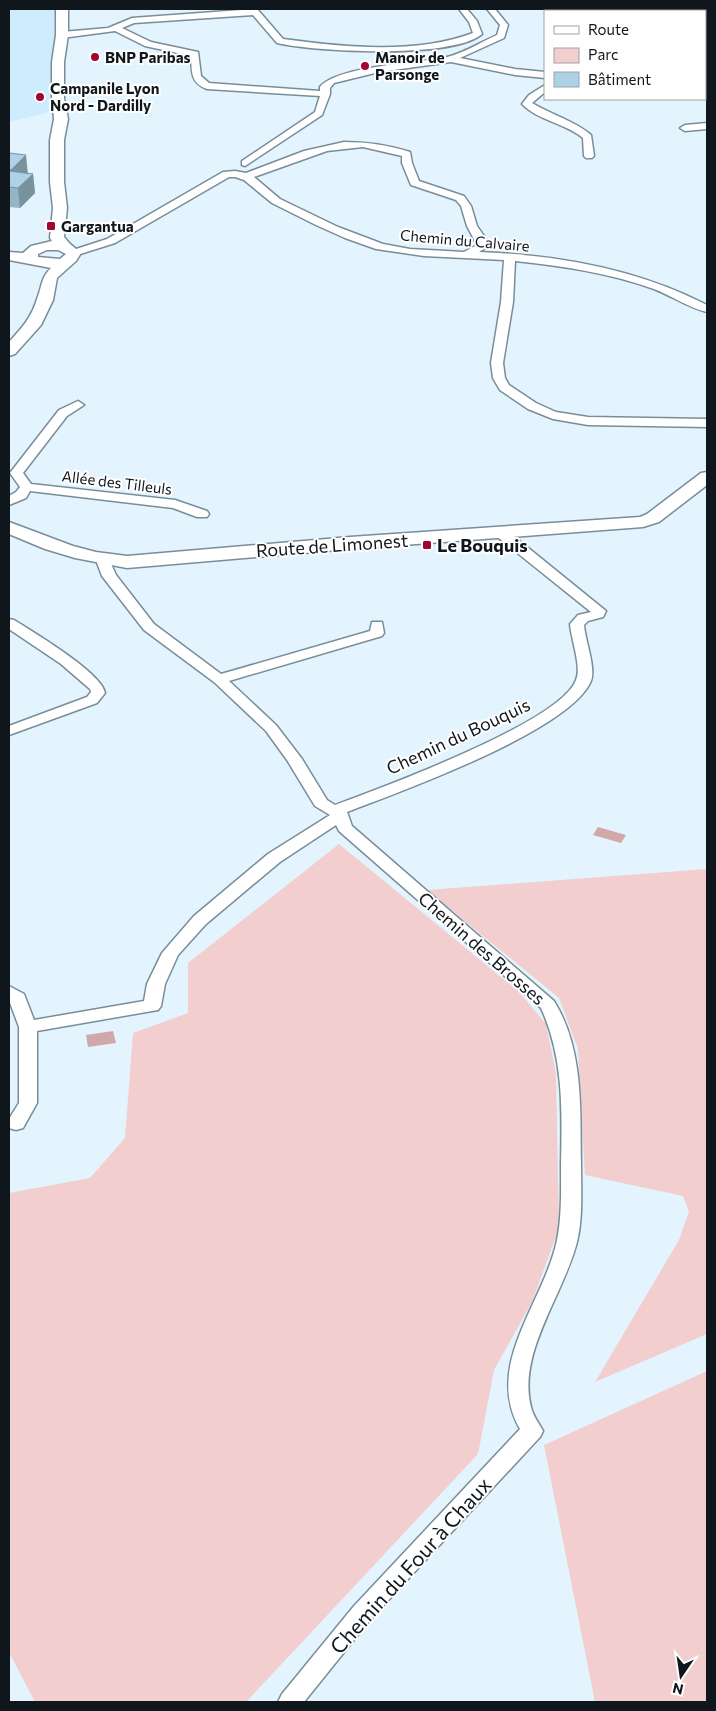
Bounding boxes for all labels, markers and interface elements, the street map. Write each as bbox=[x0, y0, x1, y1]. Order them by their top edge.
legend bbox=[544, 10, 706, 100]
text: Route bbox=[588, 20, 629, 38]
text: Parc bbox=[588, 45, 618, 63]
place label: BNP Paribas bbox=[105, 48, 191, 66]
place label: Manoir de Parsonge bbox=[375, 48, 445, 83]
marker: BNP Paribas bbox=[89, 51, 101, 63]
marker: Manoir de Parsonge bbox=[359, 60, 371, 72]
text: Bâtiment bbox=[588, 70, 651, 88]
place label: Campanile Lyon Nord - Dardilly bbox=[50, 79, 159, 114]
marker: Campanile Lyon Nord - Dardilly bbox=[34, 91, 46, 103]
place label: Gargantua bbox=[61, 217, 134, 235]
marker: Gargantua bbox=[45, 220, 57, 232]
street label: Chemin du Calvaire bbox=[399, 225, 531, 255]
street label: Allée des Tilleuls bbox=[61, 466, 173, 498]
street label: Route de Limonest bbox=[255, 529, 409, 561]
place label: Le Bouquis bbox=[437, 534, 528, 556]
marker: Le Bouquis bbox=[421, 539, 433, 551]
street label: Chemin du Bouquis bbox=[383, 693, 533, 779]
street label: Chemin des Brosses bbox=[414, 887, 550, 1009]
street label: Chemin du Four à Chaux bbox=[324, 1472, 496, 1658]
north arrow bbox=[656, 1651, 706, 1701]
text: N bbox=[671, 1680, 685, 1699]

